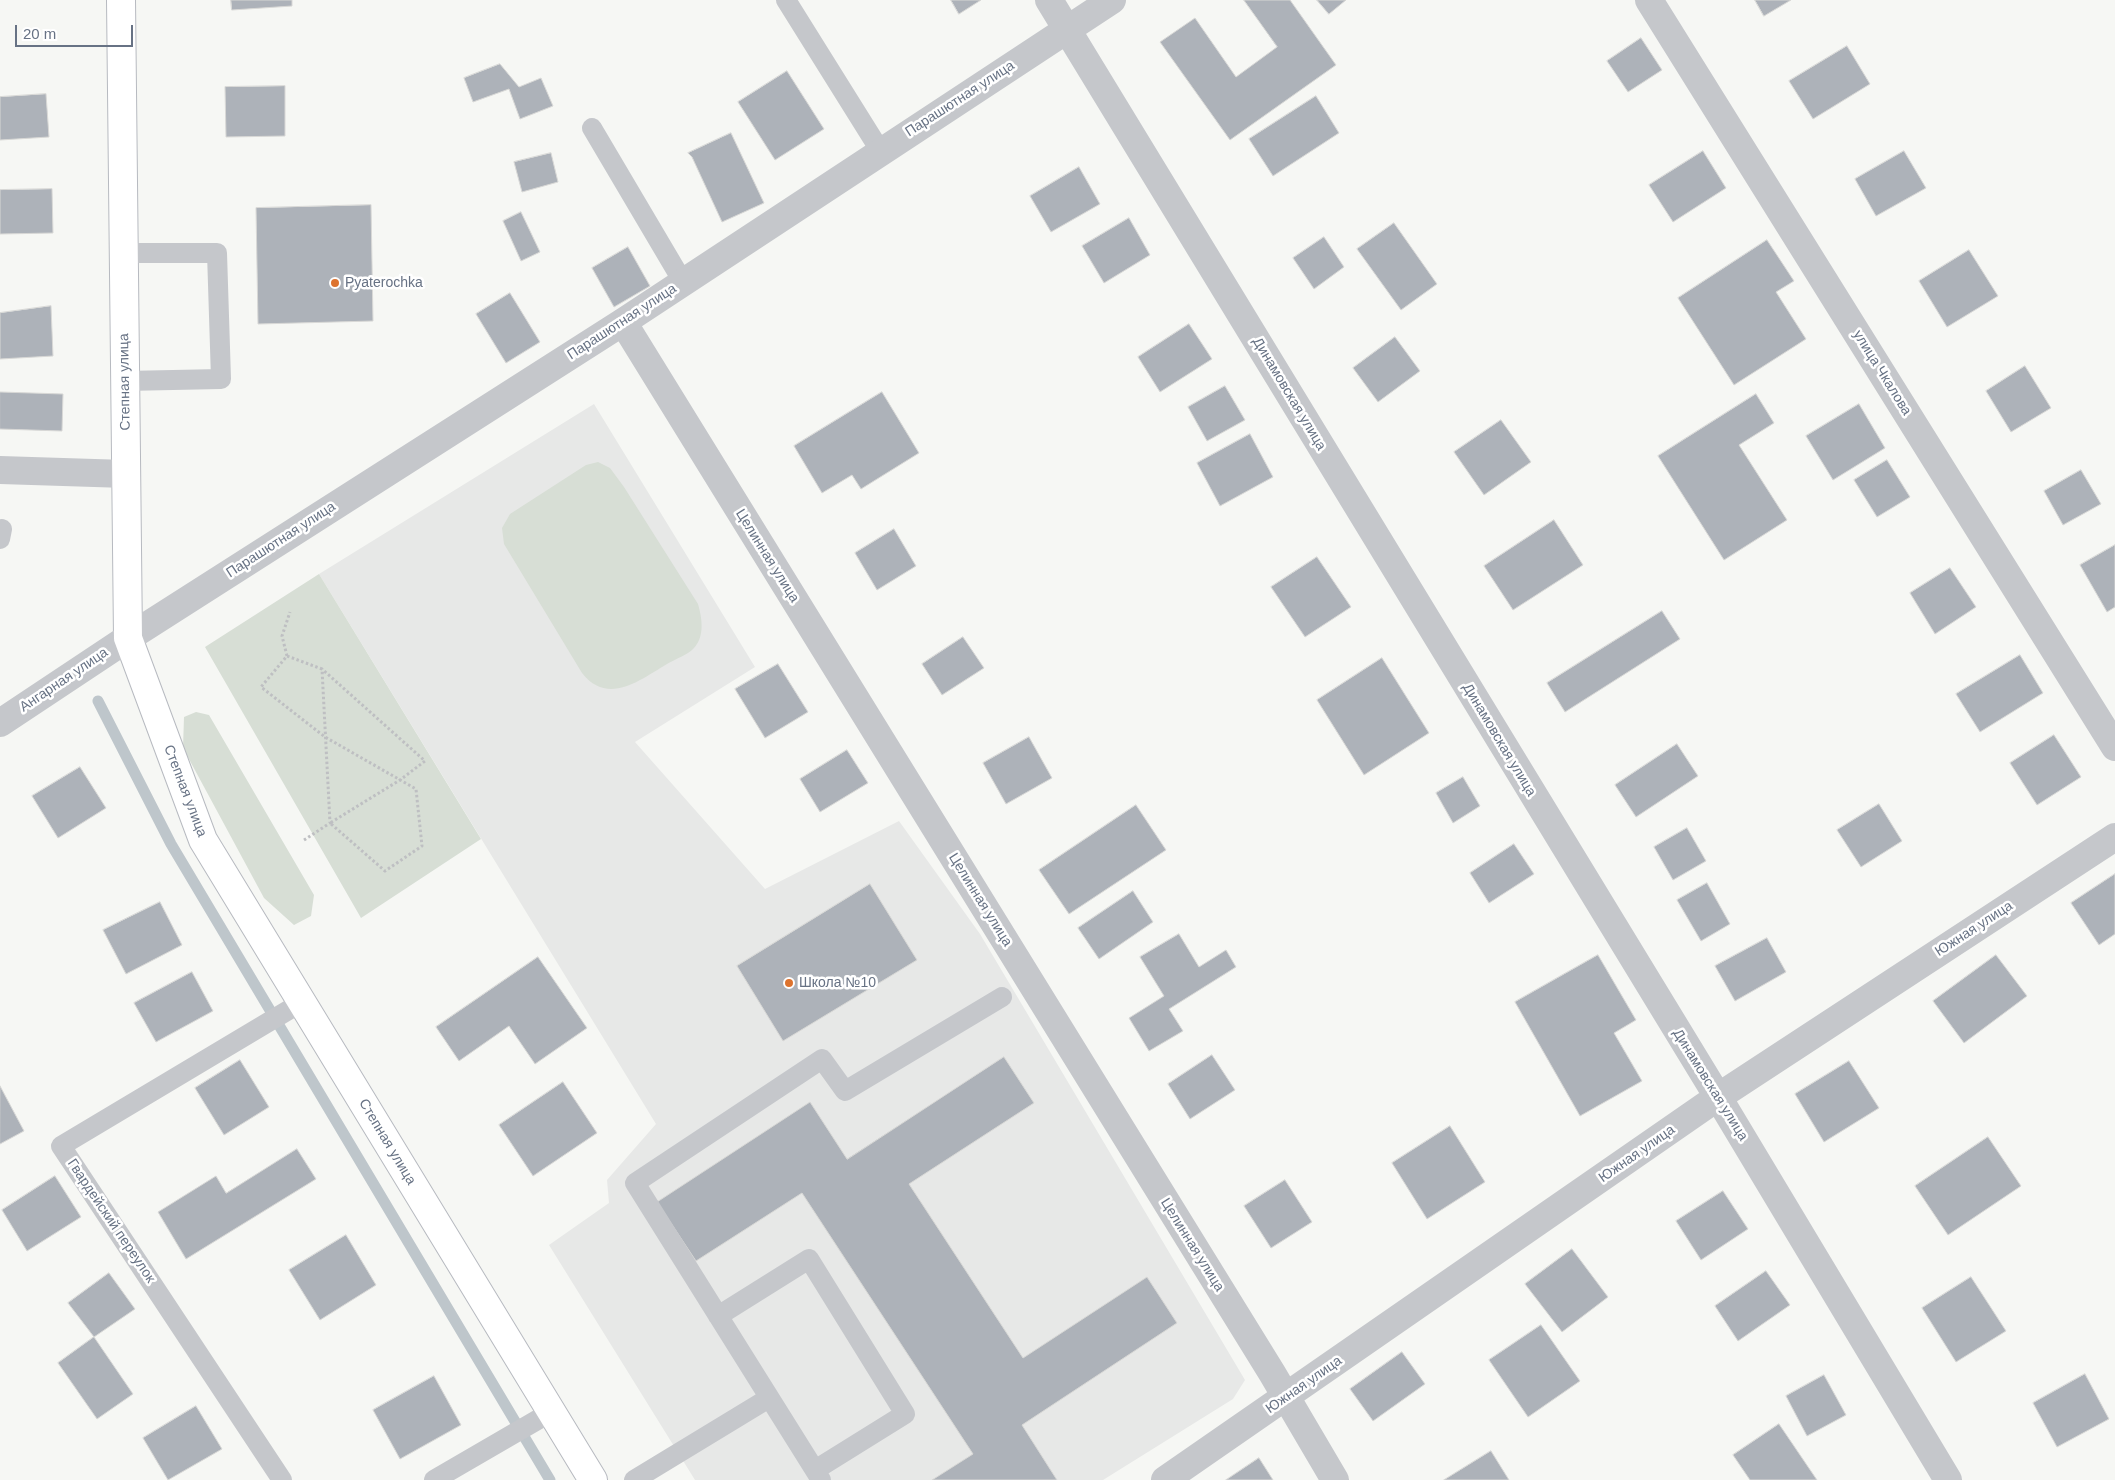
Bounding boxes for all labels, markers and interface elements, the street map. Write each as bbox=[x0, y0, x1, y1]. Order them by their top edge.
scale bar bbox=[18, 15, 135, 47]
text: 20 m bbox=[23, 25, 56, 42]
street label: Парашютная улица bbox=[902, 57, 1018, 141]
place label: Pyaterochka bbox=[345, 275, 423, 291]
marker: Pyaterochka bbox=[329, 277, 341, 289]
street label: Парашютная улица bbox=[564, 280, 680, 364]
street label: улица Чкалова bbox=[1849, 327, 1915, 419]
street label: Степная улица bbox=[116, 333, 134, 431]
street label: Динамовская улица bbox=[1249, 335, 1329, 453]
street label: Парашютная улица bbox=[223, 498, 339, 582]
street label: Целинная улица bbox=[732, 506, 802, 606]
street label: Ангарная улица bbox=[17, 644, 111, 716]
street label: Динамовская улица bbox=[1459, 681, 1539, 799]
street label: Степная улица bbox=[160, 743, 210, 839]
street label: Целинная улица bbox=[945, 850, 1015, 950]
street label: Южная улица bbox=[1932, 898, 2016, 960]
place label: Школа №10 bbox=[799, 975, 876, 991]
marker: Школа №10 bbox=[783, 977, 795, 989]
street label: Динамовская улица bbox=[1669, 1026, 1751, 1144]
street label: Степная улица bbox=[355, 1096, 419, 1188]
street label: Южная улица bbox=[1596, 1122, 1678, 1186]
street label: Гвардейский переулок bbox=[63, 1156, 159, 1286]
street label: Целинная улица bbox=[1157, 1195, 1227, 1295]
street label: Южная улица bbox=[1263, 1353, 1345, 1417]

